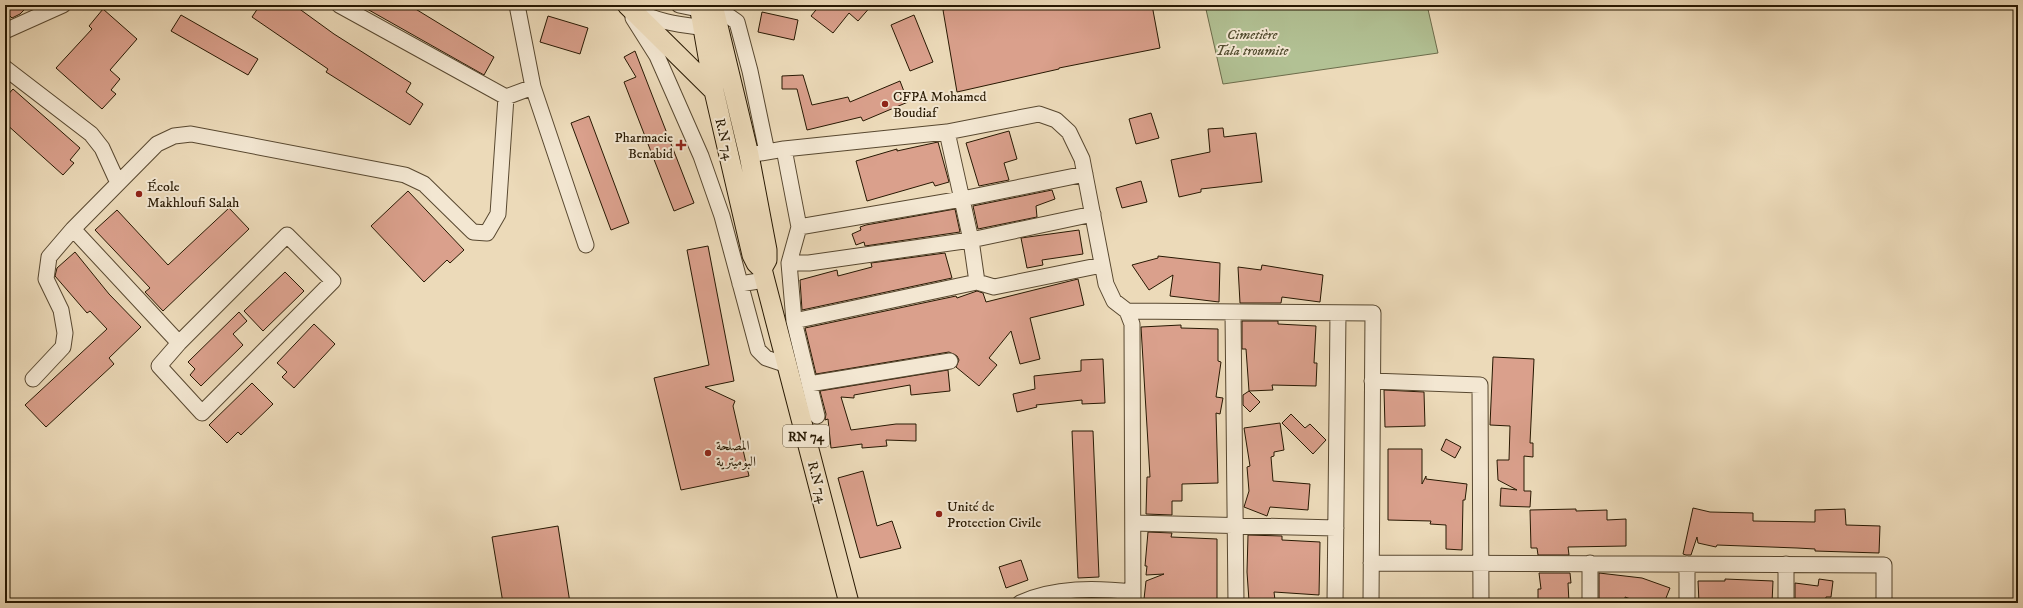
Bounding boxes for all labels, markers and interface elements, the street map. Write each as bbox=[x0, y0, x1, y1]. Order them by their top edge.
park label: Cimetière Tala troumite bbox=[1216, 26, 1289, 60]
place label: CFPA Mohamed Boudiaf bbox=[893, 88, 986, 122]
marker: CFPA Mohamed Boudiaf bbox=[880, 99, 890, 109]
street label: R.N 74 bbox=[710, 117, 738, 163]
place label: Pharmacie Benabid bbox=[614, 129, 673, 163]
marker: Pharmacie Benabid bbox=[676, 140, 686, 150]
place label: École Makhloufi Salah bbox=[147, 178, 240, 212]
marker: École Makhloufi Salah bbox=[134, 189, 144, 199]
road number: RN 74 bbox=[783, 425, 829, 447]
place label: المصلحة البوميترية bbox=[716, 437, 756, 471]
marker: المصلحة البوميترية bbox=[703, 448, 713, 458]
street label: R.N 74 bbox=[803, 459, 831, 506]
place label: Unité de Protection Civile bbox=[947, 498, 1041, 532]
marker: Unité de Protection Civile bbox=[934, 509, 944, 519]

